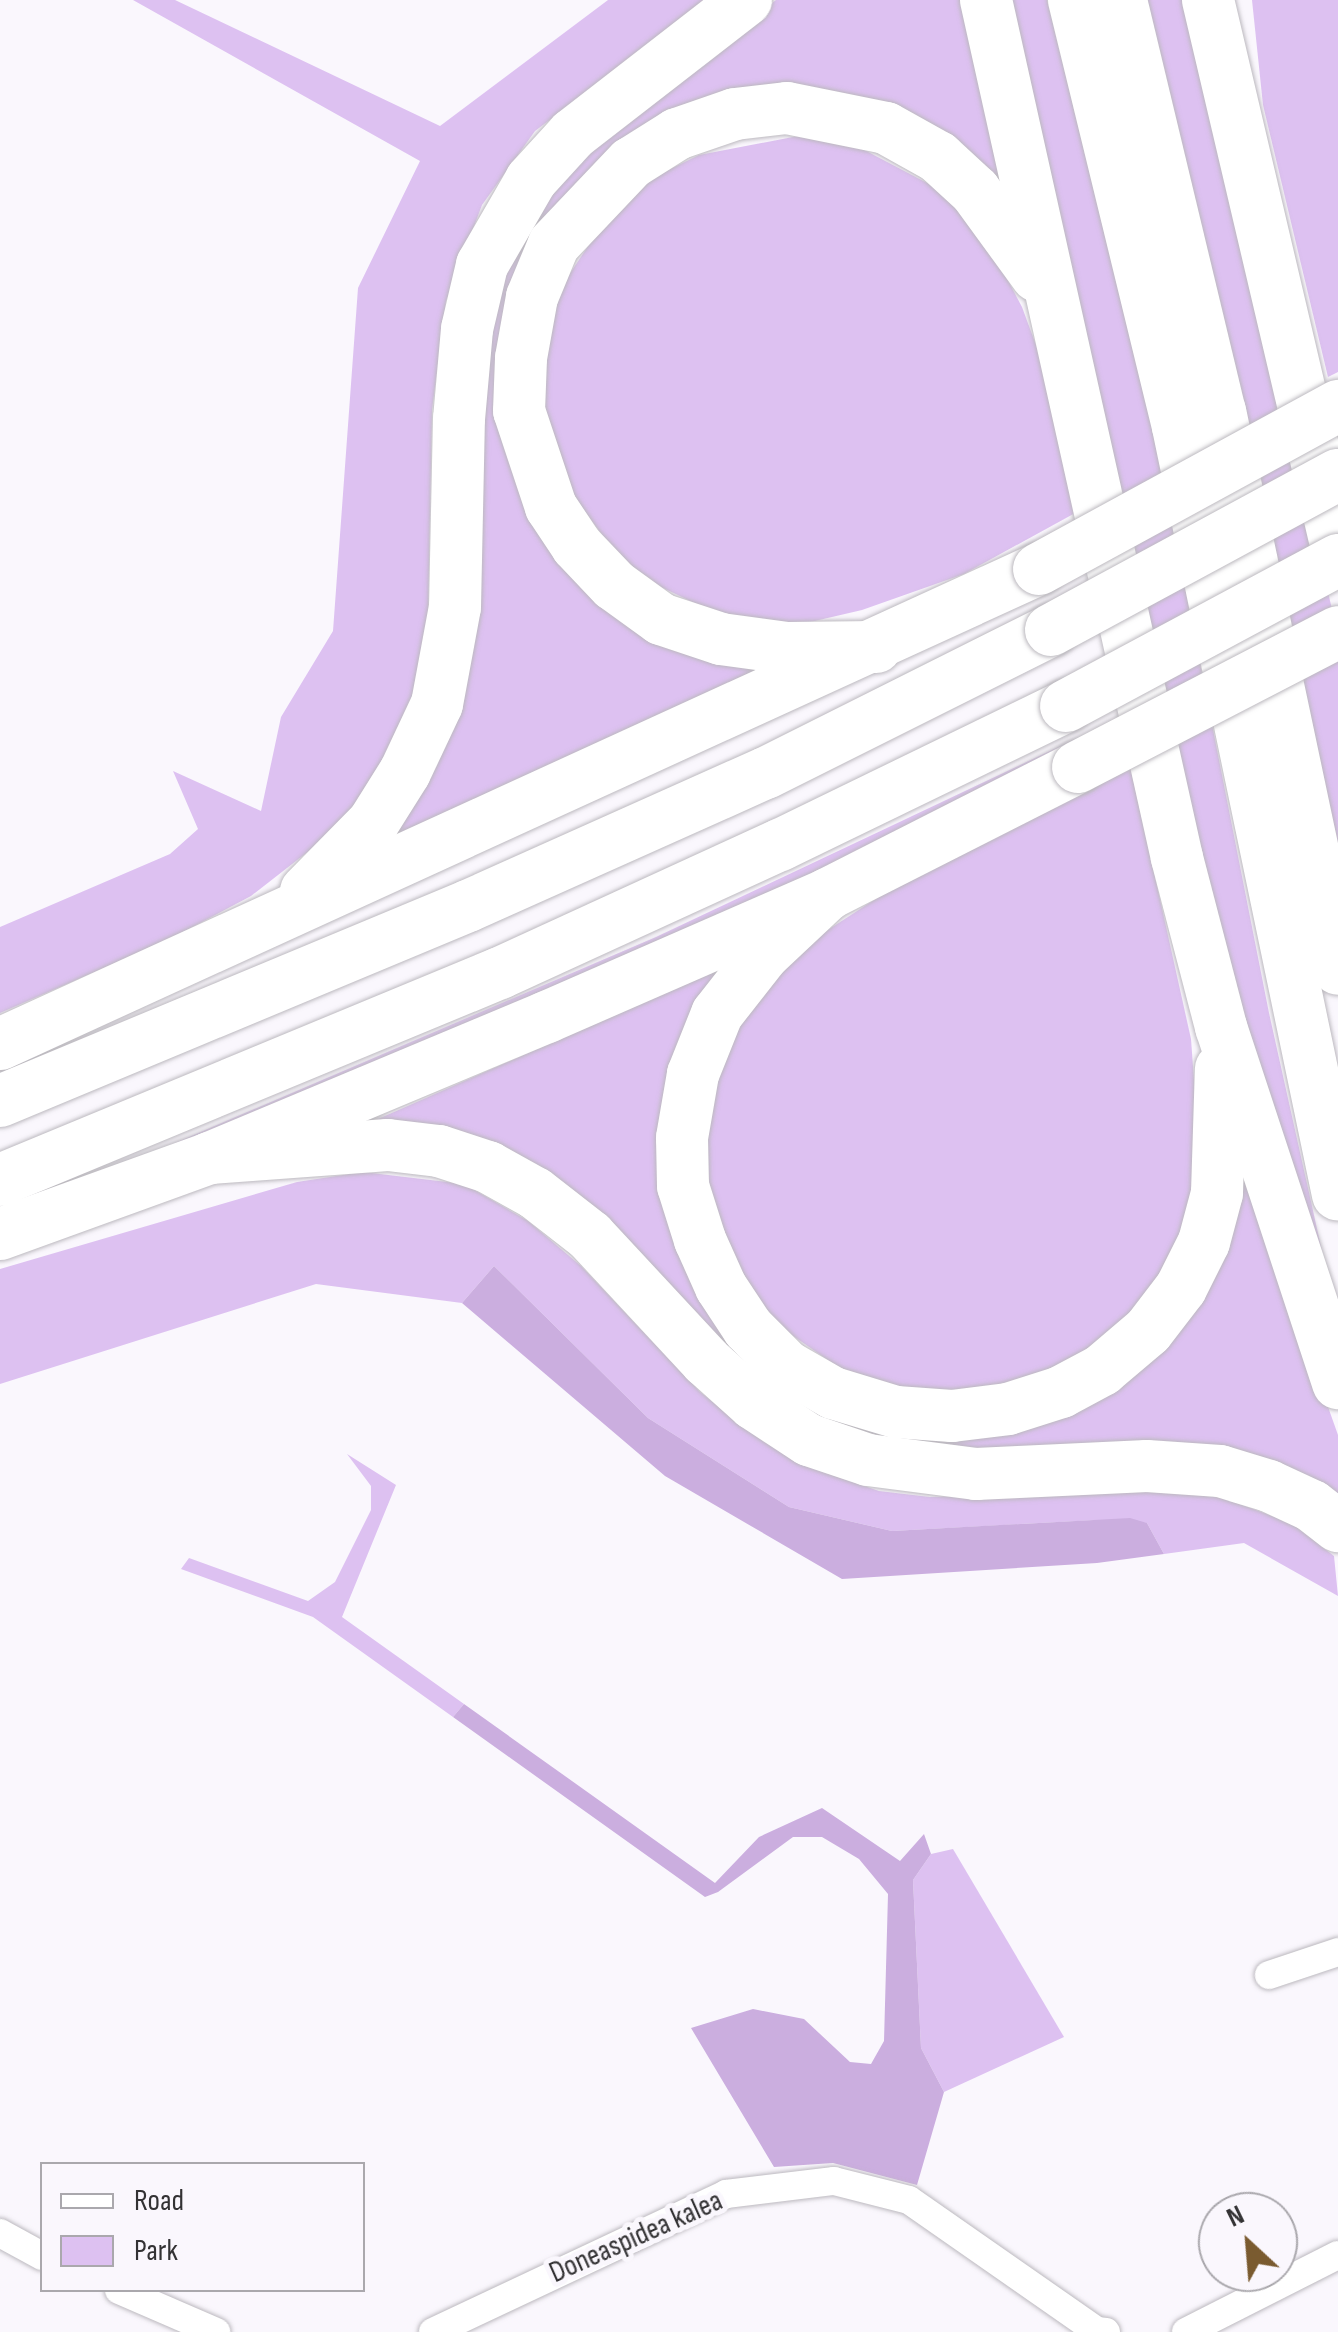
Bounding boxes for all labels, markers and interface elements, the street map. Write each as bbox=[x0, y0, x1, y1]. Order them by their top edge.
legend bbox=[40, 2162, 365, 2292]
text: Road bbox=[134, 2183, 184, 2219]
street label: Doneaspidea kalea bbox=[544, 2183, 728, 2291]
north arrow bbox=[1198, 2192, 1298, 2292]
text: N bbox=[1222, 2198, 1249, 2234]
text: Park bbox=[134, 2233, 178, 2269]

